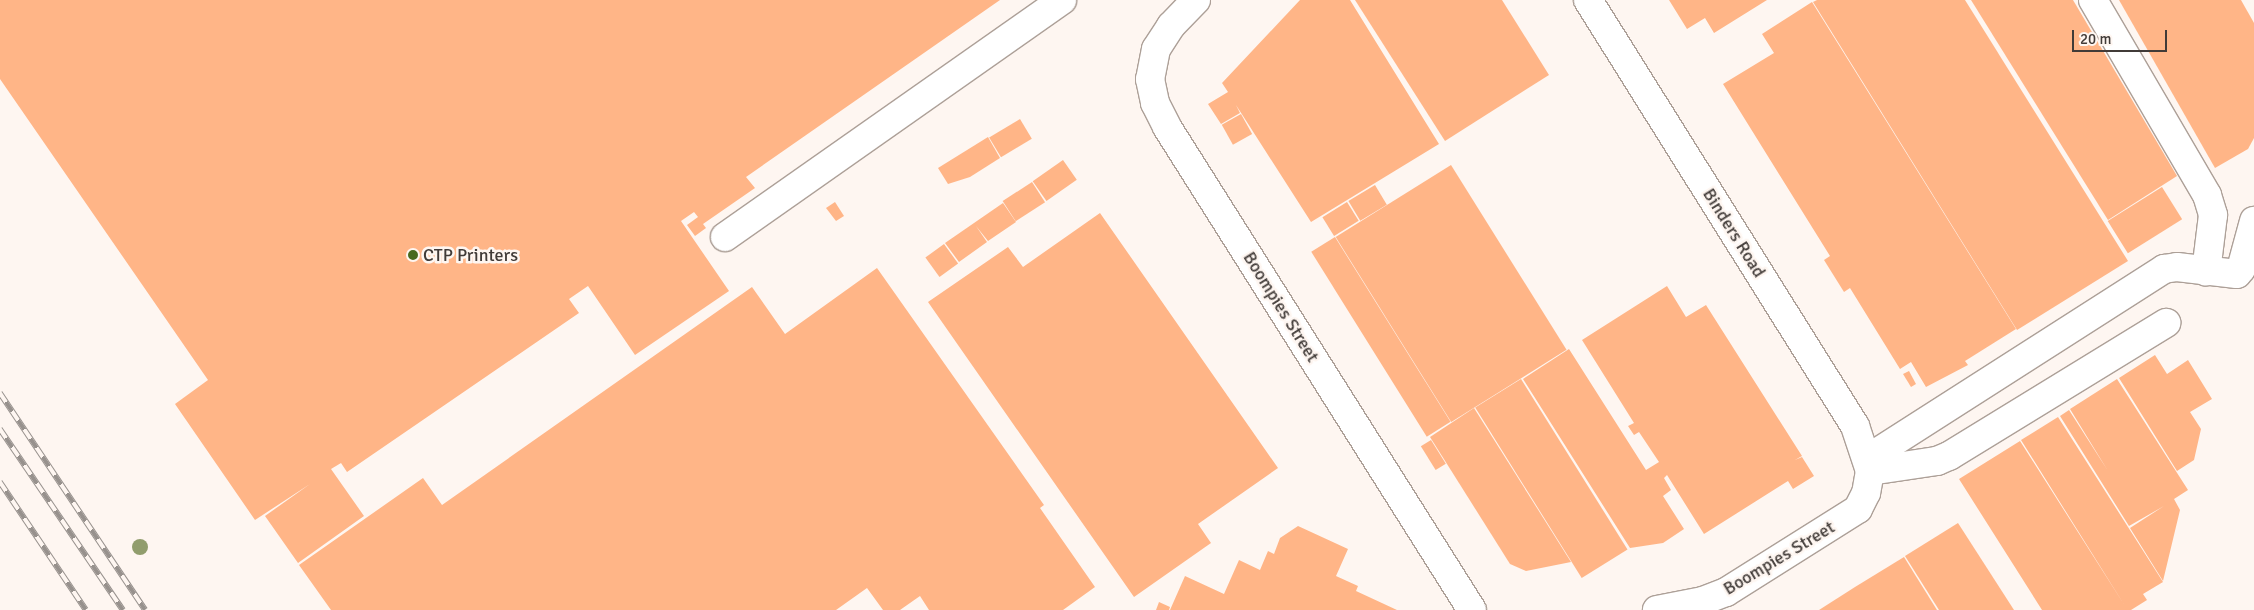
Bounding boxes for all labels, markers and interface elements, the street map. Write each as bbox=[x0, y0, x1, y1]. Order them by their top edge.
scale bar bbox=[2074, 20, 2169, 52]
text: 20 m bbox=[2080, 30, 2111, 48]
street label: Binders Road bbox=[1698, 184, 1770, 282]
place label: CTP Printers bbox=[423, 244, 518, 266]
street label: Boompies Street bbox=[1238, 248, 1324, 366]
marker: CTP Printers bbox=[407, 249, 419, 261]
street label: Boompies Street bbox=[1719, 516, 1839, 600]

